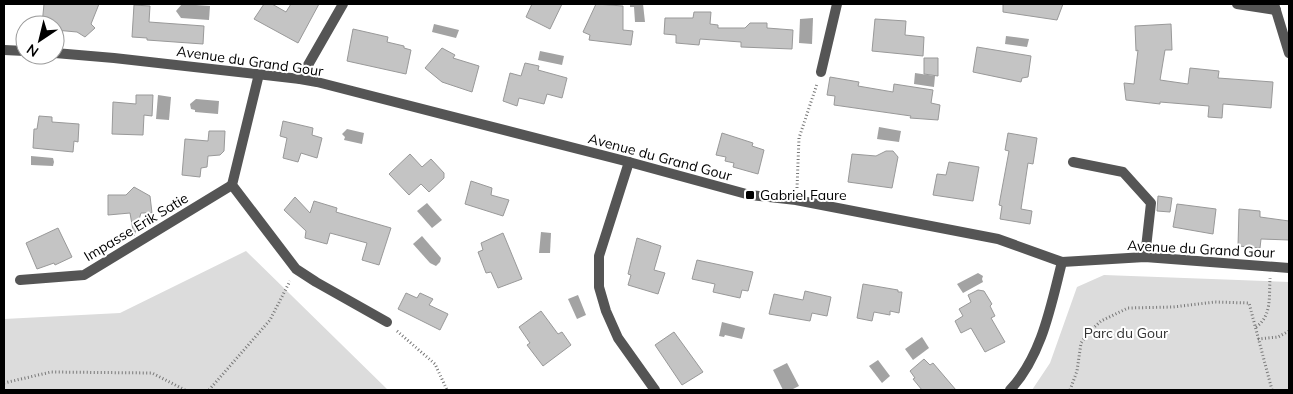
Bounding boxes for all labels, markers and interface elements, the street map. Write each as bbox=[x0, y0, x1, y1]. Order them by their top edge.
north arrow bbox=[15, 15, 65, 65]
text: N bbox=[23, 40, 42, 61]
street label: Avenue du Grand Gour bbox=[176, 42, 325, 80]
street label: Avenue du Grand Gour bbox=[586, 129, 735, 185]
place label: Gabriel Faure bbox=[760, 186, 847, 204]
street label: Impasse Erik Satie bbox=[81, 189, 191, 265]
marker: Gabriel Faure bbox=[744, 189, 756, 201]
street label: Avenue du Grand Gour bbox=[1127, 236, 1276, 262]
park label: Parc du Gour bbox=[1084, 324, 1169, 342]

